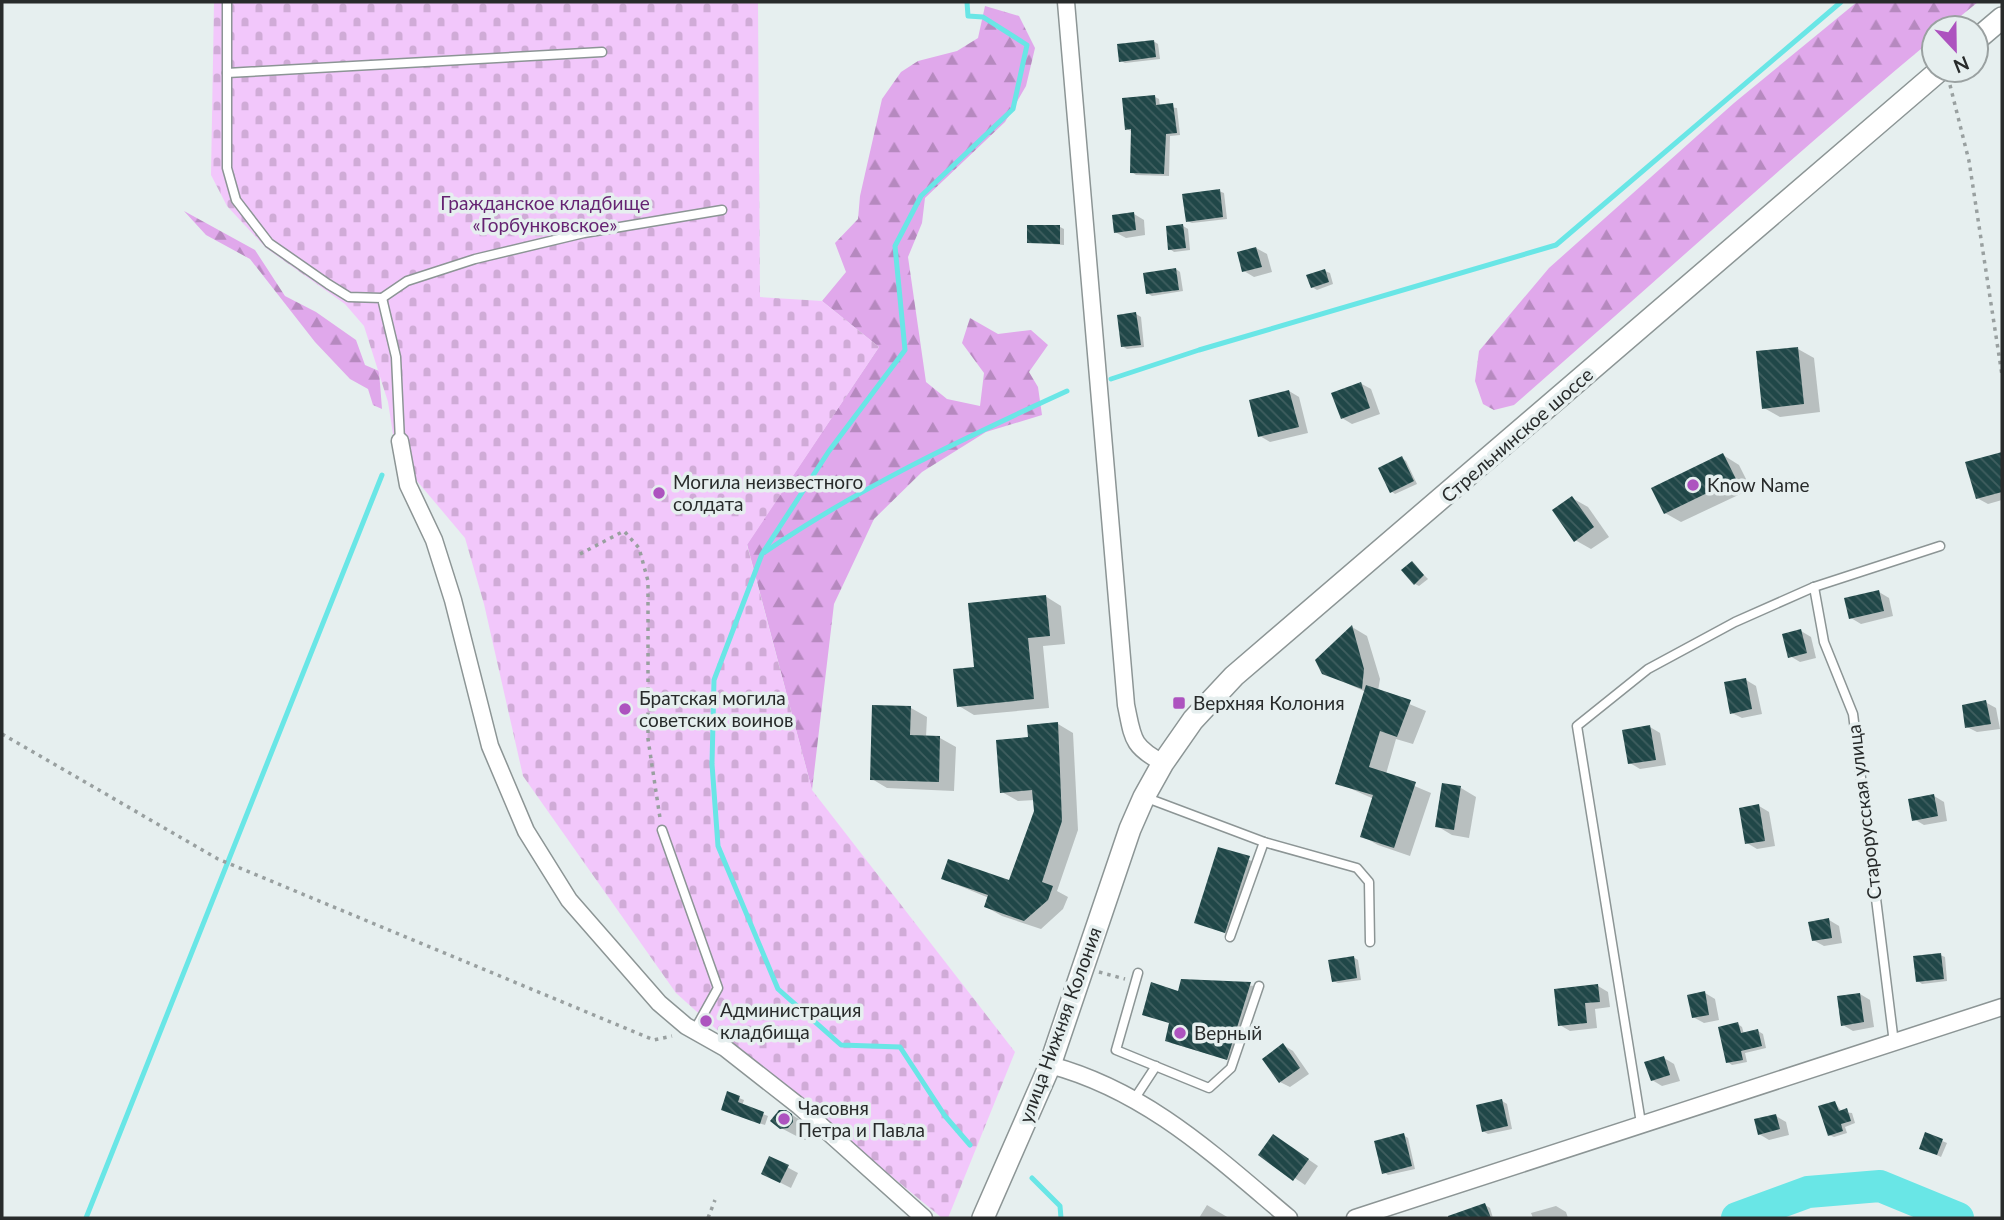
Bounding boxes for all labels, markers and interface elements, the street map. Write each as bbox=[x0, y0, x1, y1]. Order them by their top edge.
north arrow bbox=[1920, 14, 1990, 84]
text: N bbox=[1950, 52, 1973, 79]
park label: Гражданское кладбище «Горбунковское» bbox=[440, 191, 650, 236]
street label: Стрельнинское шоссе bbox=[1436, 362, 1597, 507]
place label: Могила неизвестного солдата bbox=[673, 470, 863, 515]
place label: Know Name bbox=[1707, 473, 1810, 496]
marker: Know Name bbox=[1685, 477, 1701, 493]
marker: Могила неизвестного солдата bbox=[651, 485, 667, 501]
place label: Братская могила советских воинов bbox=[639, 686, 793, 731]
place label: Верхняя Колония bbox=[1193, 691, 1345, 714]
marker: Верхняя Колония bbox=[1171, 695, 1187, 711]
marker: Братская могила советских воинов bbox=[617, 701, 633, 717]
street label: Старорусская улица bbox=[1841, 723, 1886, 901]
street label: улица Нижняя Колония bbox=[1013, 924, 1106, 1126]
place label: Администрация кладбища bbox=[720, 998, 861, 1043]
marker: Администрация кладбища bbox=[698, 1013, 714, 1029]
place label: Верный bbox=[1194, 1021, 1262, 1044]
marker: Верный bbox=[1172, 1025, 1188, 1041]
place label: Часовня Петра и Павла bbox=[798, 1096, 925, 1141]
marker: Часовня Петра и Павла bbox=[776, 1111, 792, 1127]

